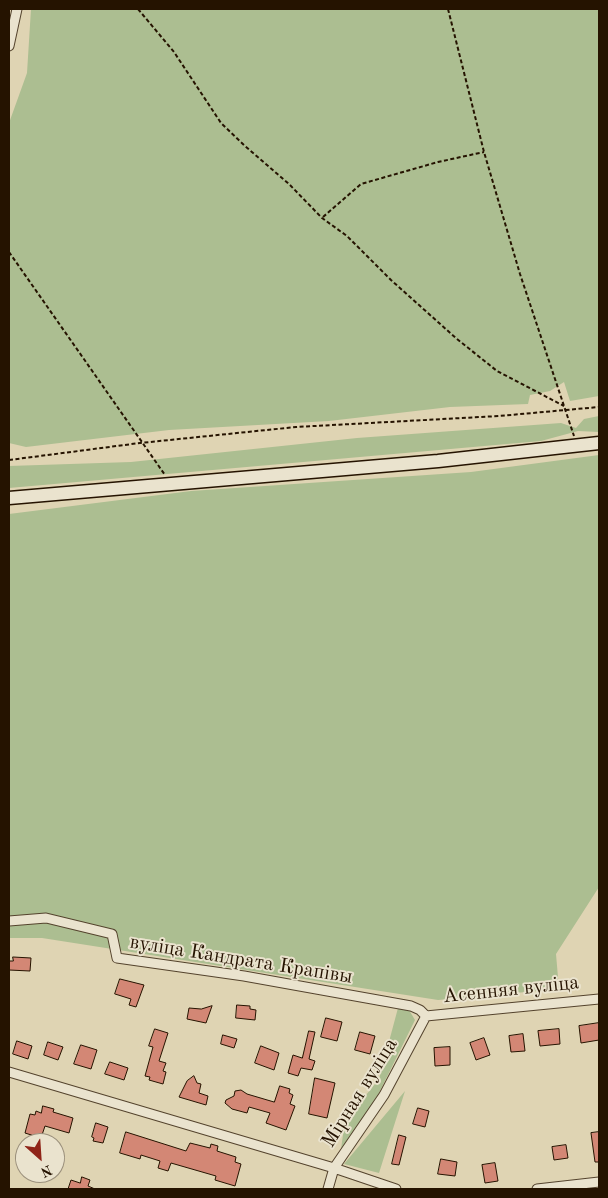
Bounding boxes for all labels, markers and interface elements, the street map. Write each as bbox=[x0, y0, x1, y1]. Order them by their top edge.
street label: вуліца Кандрата Крапівы bbox=[128, 931, 354, 989]
street label: Асенняя вуліца bbox=[442, 971, 580, 1009]
street label: Мірная вуліца bbox=[317, 1034, 403, 1152]
north arrow bbox=[15, 1133, 65, 1183]
text: N bbox=[38, 1162, 54, 1179]

